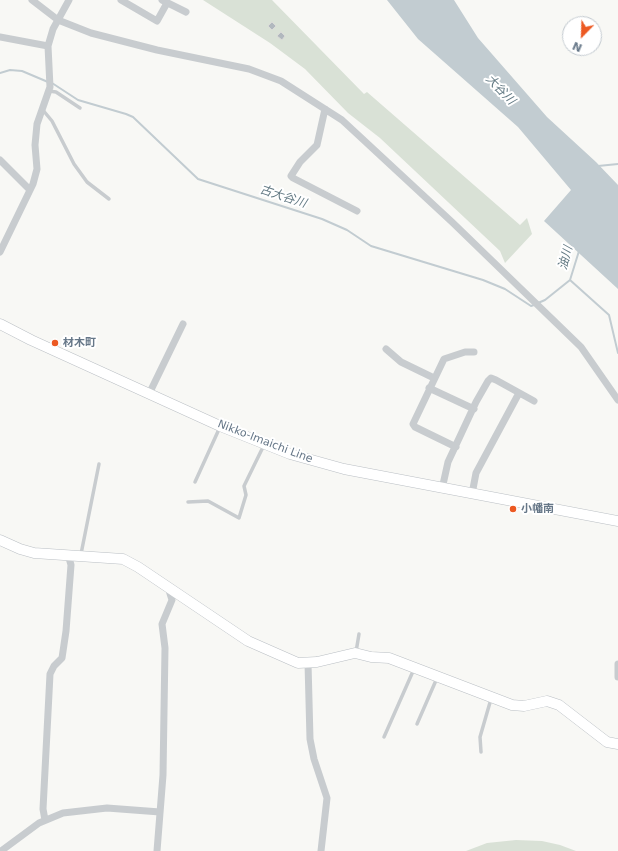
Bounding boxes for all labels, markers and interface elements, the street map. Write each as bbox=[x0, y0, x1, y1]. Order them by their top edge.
north arrow bbox=[562, 16, 602, 56]
text: N bbox=[571, 39, 584, 54]
water label: 大谷川 bbox=[482, 72, 518, 108]
water label: 古大谷川 bbox=[258, 183, 308, 211]
water label: 油川 bbox=[556, 245, 576, 271]
place label: 材木町 bbox=[63, 336, 96, 350]
marker: 材木町 bbox=[50, 338, 60, 348]
street label: Nikko-Imaichi Line bbox=[216, 418, 314, 466]
place label: 小幡南 bbox=[521, 502, 554, 516]
marker: 小幡南 bbox=[508, 504, 518, 514]

